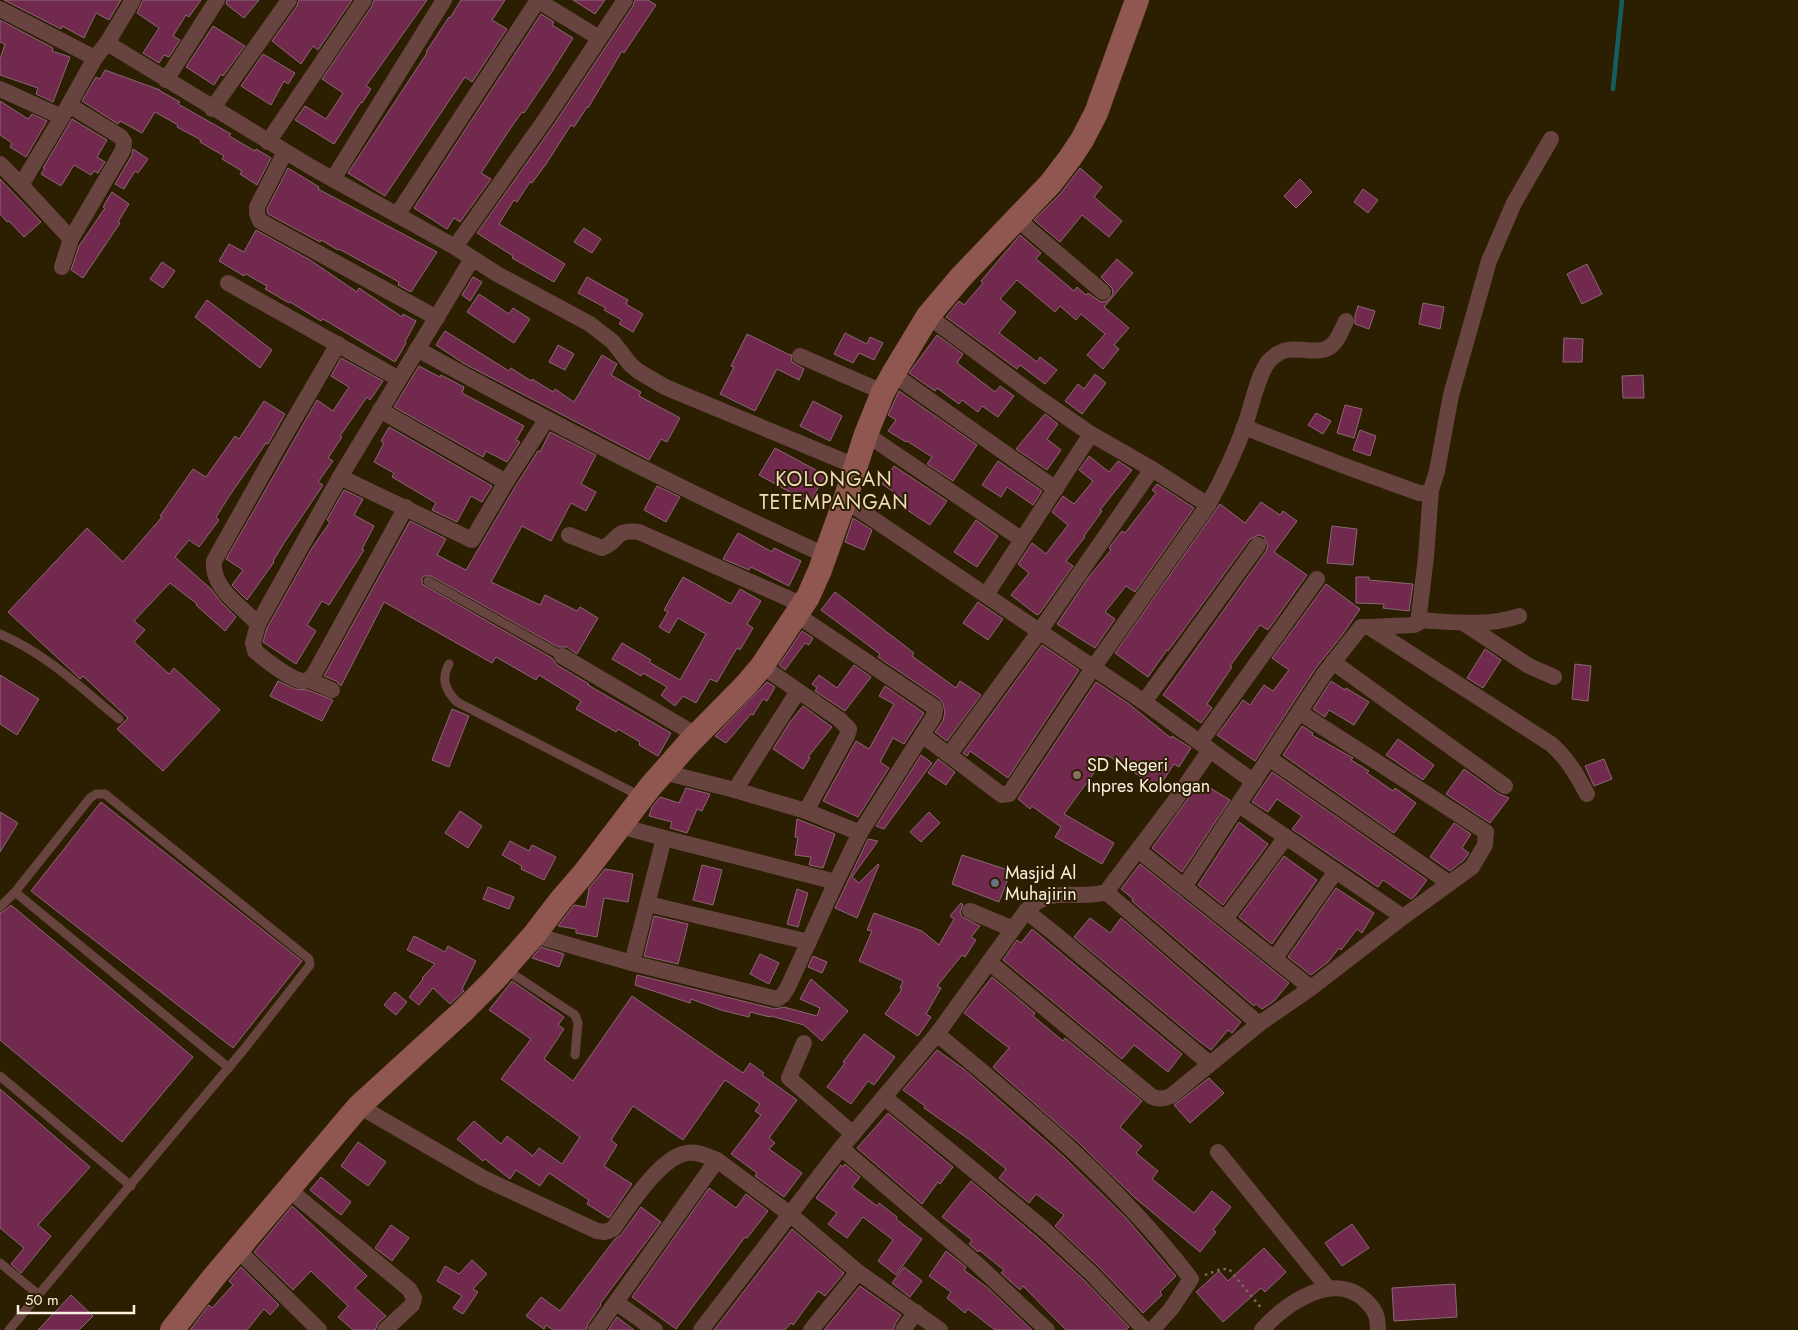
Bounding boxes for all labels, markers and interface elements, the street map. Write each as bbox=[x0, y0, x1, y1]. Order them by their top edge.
district label: KOLONGAN TETEMPANGAN bbox=[759, 465, 909, 517]
place label: SD Negeri Inpres Kolongan bbox=[1087, 752, 1210, 799]
marker: SD Negeri Inpres Kolongan bbox=[1071, 769, 1083, 781]
place label: Masjid Al Muhajirin bbox=[1005, 860, 1077, 907]
marker: Masjid Al Muhajirin bbox=[989, 877, 1001, 889]
scale bar bbox=[18, 1282, 134, 1314]
text: 50 m bbox=[25, 1289, 59, 1311]

